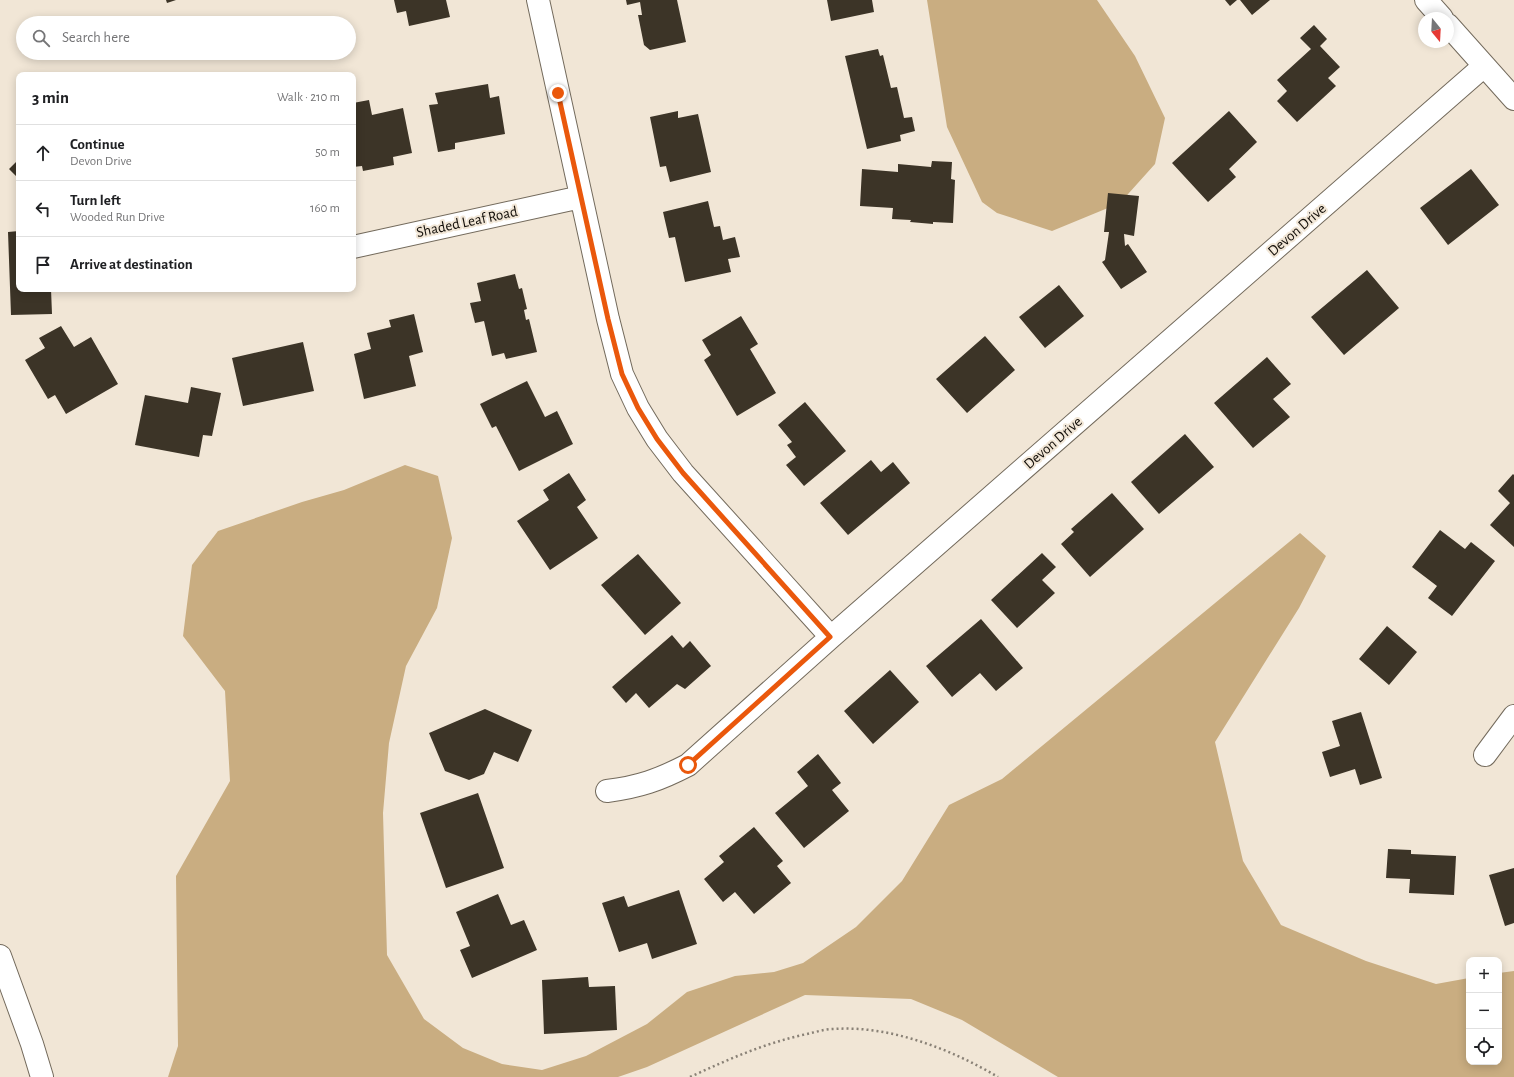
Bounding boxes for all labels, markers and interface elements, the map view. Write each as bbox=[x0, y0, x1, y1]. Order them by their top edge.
north arrow bbox=[1418, 12, 1454, 48]
search box bbox=[16, 16, 356, 60]
icon: search bbox=[30, 27, 52, 49]
text: Search here bbox=[62, 30, 130, 45]
route end bbox=[549, 84, 567, 102]
text: 3 min bbox=[32, 89, 69, 106]
text: Walk · 210 m bbox=[277, 91, 340, 104]
text: Continue bbox=[70, 137, 125, 152]
icon: ahead bbox=[32, 142, 54, 164]
text: 50 m bbox=[315, 146, 340, 159]
text: Devon Drive bbox=[70, 155, 132, 168]
text: Turn left bbox=[70, 193, 121, 208]
icon: left bbox=[32, 198, 54, 220]
street label: Devon Drive bbox=[1265, 201, 1329, 259]
text: 160 m bbox=[310, 202, 340, 215]
street label: Shaded Leaf Road bbox=[415, 204, 519, 240]
text: Wooded Run Drive bbox=[70, 211, 165, 224]
icon: arrive bbox=[32, 254, 54, 276]
text: Arrive at destination bbox=[70, 257, 193, 272]
street label: Devon Drive bbox=[1021, 414, 1085, 472]
route start bbox=[679, 756, 697, 774]
map controls bbox=[1466, 957, 1502, 1065]
button: + bbox=[1466, 957, 1502, 993]
button: − bbox=[1466, 993, 1502, 1029]
button: locate bbox=[1466, 1029, 1502, 1065]

